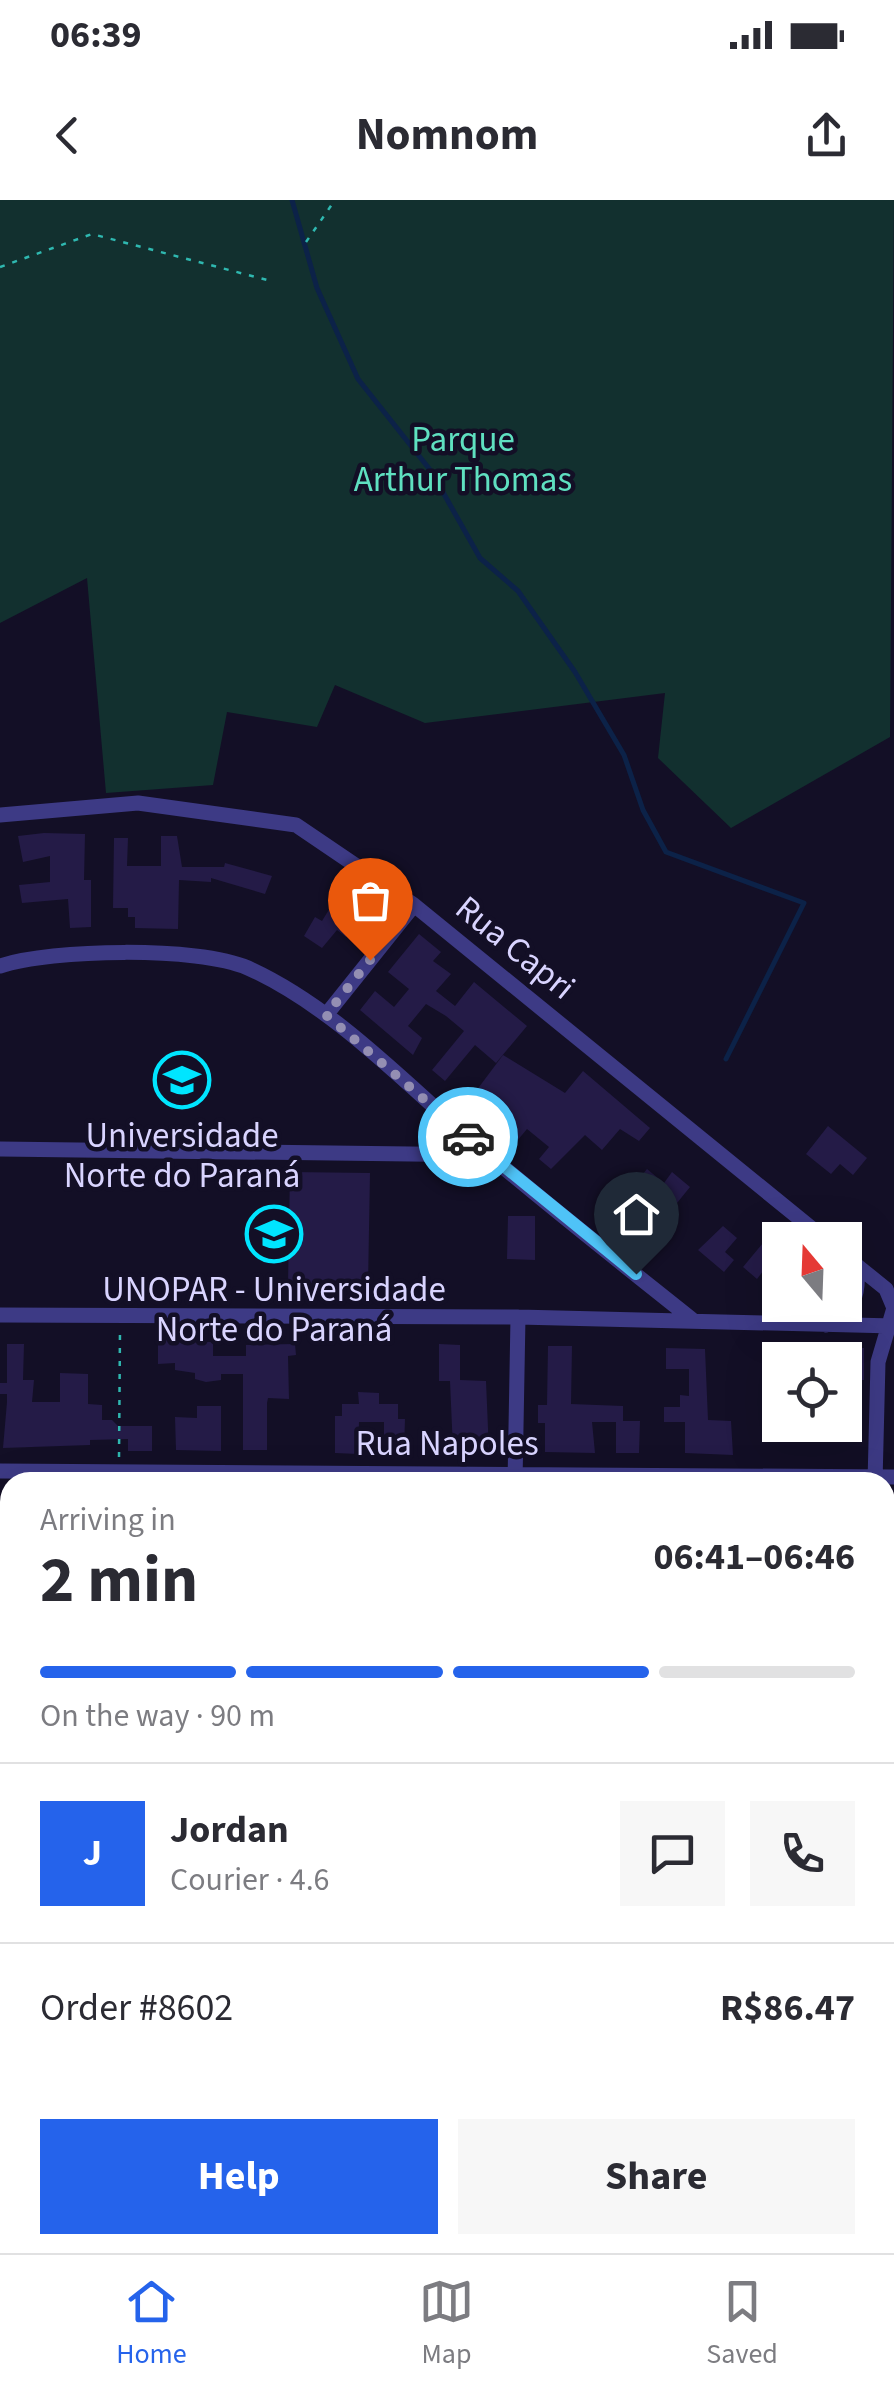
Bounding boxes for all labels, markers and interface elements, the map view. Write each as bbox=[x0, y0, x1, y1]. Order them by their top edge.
text: 06:39 bbox=[50, 8, 142, 62]
text: Nomnom bbox=[356, 103, 538, 167]
icon: back bbox=[40, 108, 95, 163]
icon: share bbox=[799, 108, 854, 163]
park label: Parque Arthur Thomas bbox=[354, 415, 572, 505]
pin bbox=[328, 858, 413, 961]
icon: bag bbox=[343, 873, 398, 928]
street label: Rua Capri bbox=[444, 884, 586, 1012]
school or university icon: Universidade Norte do Paraná bbox=[152, 1050, 212, 1110]
courier bbox=[418, 1087, 518, 1187]
icon: car bbox=[441, 1110, 496, 1165]
place label: Universidade Norte do Paraná bbox=[64, 1111, 300, 1201]
pin bbox=[594, 1172, 679, 1275]
icon: home bbox=[609, 1187, 664, 1242]
school or university icon: UNOPAR - Universidade Norte do Paraná bbox=[244, 1204, 304, 1264]
north arrow bbox=[762, 1222, 862, 1322]
map controls bbox=[762, 1222, 862, 1442]
place label: UNOPAR - Universidade Norte do Paraná bbox=[102, 1265, 446, 1355]
button: locate bbox=[762, 1342, 862, 1442]
street label: Rua Napoles bbox=[355, 1419, 539, 1469]
text: Arriving in bbox=[40, 1497, 176, 1543]
text: 06:41–06:46 bbox=[653, 1530, 855, 1584]
text: 2 min bbox=[40, 1534, 198, 1627]
text: On the way · 90 m bbox=[40, 1693, 275, 1739]
button: chat bbox=[620, 1801, 725, 1906]
button: phone bbox=[750, 1801, 855, 1906]
text: Jordan bbox=[170, 1803, 289, 1857]
text: J bbox=[83, 1826, 102, 1880]
text: Courier · 4.6 bbox=[170, 1857, 330, 1903]
text: Order #8602 bbox=[40, 1981, 233, 2035]
text: R$86.47 bbox=[720, 1981, 855, 2035]
button: Help bbox=[40, 2119, 438, 2234]
button: Share bbox=[458, 2119, 855, 2234]
tab: Home bbox=[116, 2274, 187, 2374]
tab: Map bbox=[419, 2274, 474, 2374]
tab: Saved bbox=[706, 2274, 778, 2374]

